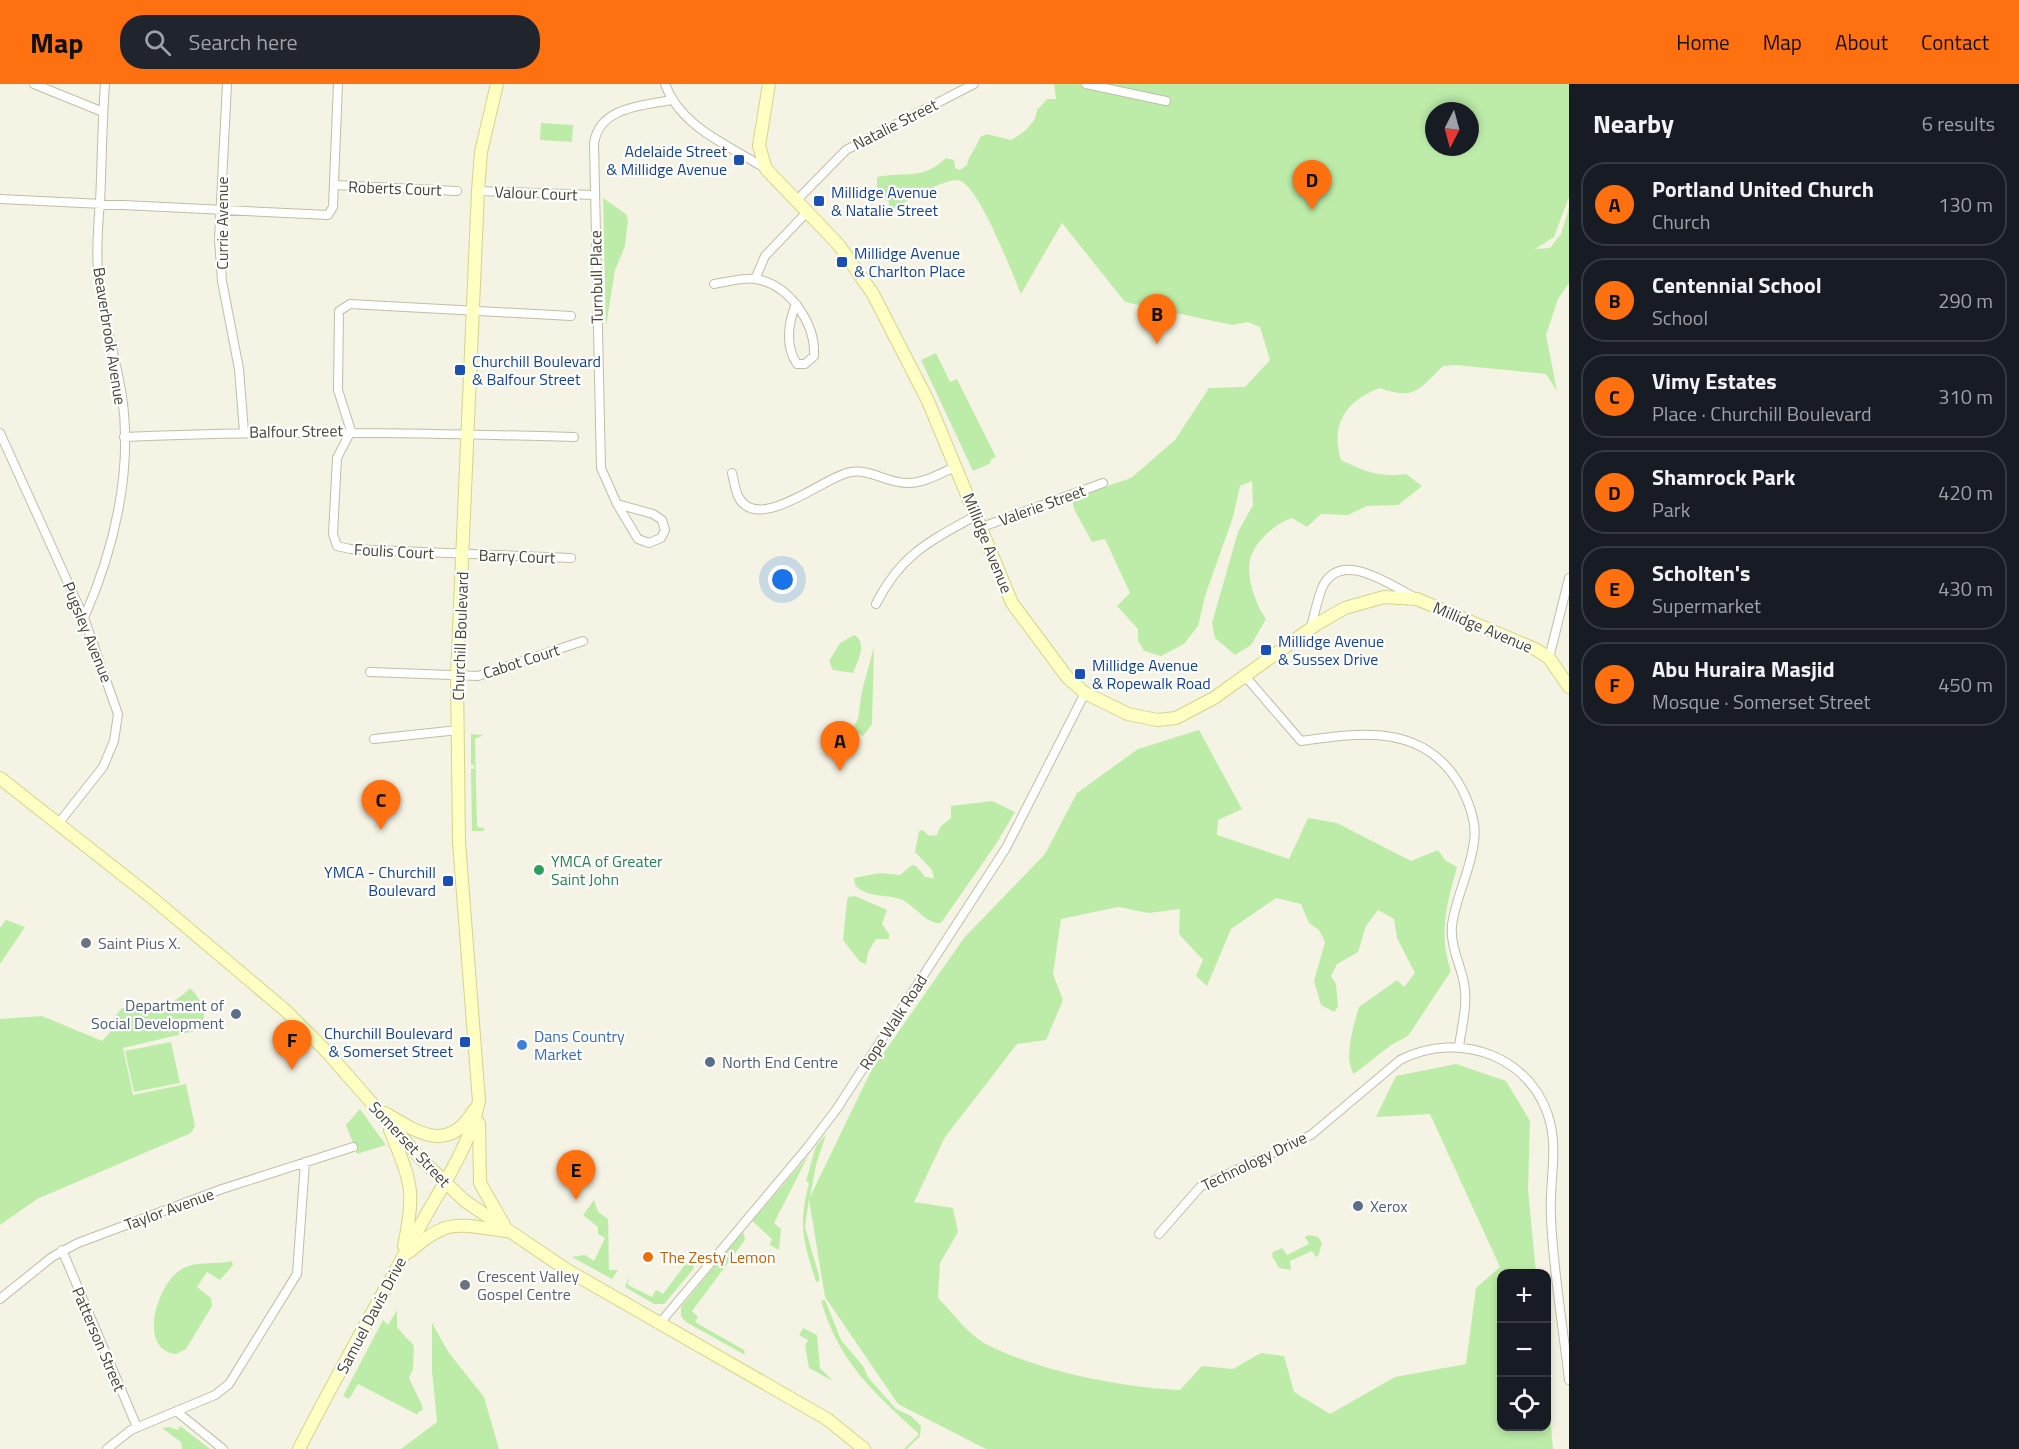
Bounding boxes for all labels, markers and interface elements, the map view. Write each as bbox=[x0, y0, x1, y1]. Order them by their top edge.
search box bbox=[120, 15, 540, 69]
text: Map bbox=[30, 21, 84, 64]
text: Search here bbox=[189, 25, 298, 59]
icon: search bbox=[141, 26, 174, 59]
text: Home bbox=[1676, 26, 1730, 58]
text: Map bbox=[1763, 26, 1802, 58]
text: About bbox=[1835, 26, 1888, 58]
text: Contact bbox=[1921, 26, 1989, 58]
street label: Natalie Street bbox=[848, 92, 942, 156]
north arrow bbox=[1425, 102, 1479, 156]
text: Nearby bbox=[1593, 104, 1674, 143]
text: 6 results bbox=[1922, 108, 1995, 139]
place label: Adelaide Street & Millidge Avenue bbox=[606, 139, 727, 181]
marker: Adelaide Street & Millidge Avenue bbox=[732, 153, 746, 167]
pin: D bbox=[1292, 160, 1332, 210]
text: Portland United Church bbox=[1652, 172, 1874, 206]
street label: Roberts Court bbox=[348, 174, 442, 202]
street label: Currie Avenue bbox=[210, 176, 234, 270]
street label: Valour Court bbox=[494, 180, 578, 206]
place label: Millidge Avenue & Natalie Street bbox=[831, 180, 938, 222]
text: A bbox=[1608, 189, 1621, 220]
text: 130 m bbox=[1938, 189, 1993, 220]
marker: Millidge Avenue & Natalie Street bbox=[812, 194, 826, 208]
text: Church bbox=[1652, 206, 1710, 237]
street label: Turnbull Place bbox=[583, 230, 609, 324]
place label: Millidge Avenue & Charlton Place bbox=[854, 241, 965, 283]
marker: Millidge Avenue & Charlton Place bbox=[835, 255, 849, 269]
street label: Beaverbrook Avenue bbox=[87, 265, 133, 407]
text: Centennial School bbox=[1652, 268, 1822, 302]
text: B bbox=[1608, 285, 1621, 316]
text: 290 m bbox=[1938, 285, 1993, 316]
pin: B bbox=[1138, 294, 1176, 344]
text: School bbox=[1652, 302, 1708, 333]
place label: Churchill Boulevard & Balfour Street bbox=[472, 349, 601, 391]
marker: Churchill Boulevard & Balfour Street bbox=[453, 363, 467, 377]
text: Vimy Estates bbox=[1652, 364, 1777, 398]
text: C bbox=[1609, 381, 1620, 412]
text: 310 m bbox=[1938, 381, 1993, 412]
text: Place · Churchill Boulevard bbox=[1652, 398, 1872, 429]
street label: Balfour Street bbox=[249, 418, 344, 444]
text: Shamrock Park bbox=[1652, 460, 1795, 494]
text: D bbox=[1608, 477, 1621, 508]
text: 420 m bbox=[1938, 477, 1993, 508]
street label: Valerie Street bbox=[995, 478, 1089, 532]
street label: Millidge Avenue bbox=[957, 489, 1019, 597]
text: Park bbox=[1652, 494, 1690, 525]
street label: Foulis Court bbox=[353, 537, 435, 565]
street label: Barry Court bbox=[478, 543, 556, 569]
text: Scholten's bbox=[1652, 556, 1750, 590]
your location bbox=[768, 565, 797, 594]
street label: Churchill Boulevard bbox=[446, 571, 474, 701]
text: E bbox=[1609, 573, 1620, 604]
text: 430 m bbox=[1938, 573, 1993, 604]
street label: Pugsley Avenue bbox=[57, 578, 119, 686]
text: Supermarket bbox=[1652, 590, 1761, 621]
street label: Millidge Avenue bbox=[1429, 595, 1537, 659]
place label: Millidge Avenue & Sussex Drive bbox=[1278, 629, 1384, 671]
street label: Cabot Court bbox=[480, 637, 563, 685]
marker: Millidge Avenue & Sussex Drive bbox=[1259, 643, 1273, 657]
text: Abu Huraira Masjid bbox=[1652, 652, 1835, 686]
place label: Millidge Avenue & Ropewalk Road bbox=[1092, 653, 1211, 695]
marker: Millidge Avenue & Ropewalk Road bbox=[1073, 667, 1087, 681]
text: F bbox=[1609, 669, 1620, 700]
text: 450 m bbox=[1938, 669, 1993, 700]
text: Mosque · Somerset Street bbox=[1652, 686, 1870, 717]
pin: A bbox=[820, 722, 860, 771]
pin: C bbox=[362, 780, 400, 830]
place label: YMCA of Greater Saint John bbox=[551, 849, 663, 891]
place label: YMCA - Churchill Boulevard bbox=[324, 860, 436, 902]
marker: YMCA of Greater Saint John bbox=[532, 863, 546, 877]
marker: YMCA - Churchill Boulevard bbox=[441, 874, 455, 888]
place label: Saint Pius X. bbox=[98, 931, 181, 955]
marker: Saint Pius X. bbox=[79, 936, 93, 950]
street label: Rope Walk Road bbox=[853, 969, 933, 1075]
place label: Department of Social Development bbox=[91, 993, 225, 1035]
marker: Department of Social Development bbox=[229, 1007, 243, 1021]
pin: F bbox=[272, 1020, 312, 1070]
place label: Churchill Boulevard & Somerset Street bbox=[324, 1021, 453, 1063]
place label: Dans Country Market bbox=[534, 1024, 625, 1066]
marker: Churchill Boulevard & Somerset Street bbox=[458, 1035, 472, 1049]
marker: Dans Country Market bbox=[515, 1038, 529, 1052]
place label: North End Centre bbox=[722, 1050, 838, 1074]
marker: North End Centre bbox=[703, 1055, 717, 1069]
street label: Somerset Street bbox=[364, 1096, 457, 1193]
street label: Technology Drive bbox=[1197, 1125, 1311, 1197]
pin: E bbox=[556, 1150, 596, 1200]
street label: Taylor Avenue bbox=[121, 1182, 217, 1236]
place label: Xerox bbox=[1370, 1194, 1408, 1218]
marker: Xerox bbox=[1351, 1199, 1365, 1213]
place label: The Zesty Lemon bbox=[660, 1245, 776, 1269]
marker: The Zesty Lemon bbox=[641, 1250, 655, 1264]
street label: Samuel Davis Drive bbox=[330, 1252, 412, 1378]
place label: Crescent Valley Gospel Centre bbox=[477, 1264, 579, 1306]
map controls bbox=[1497, 1269, 1551, 1431]
button: + bbox=[1497, 1269, 1551, 1323]
marker: Crescent Valley Gospel Centre bbox=[458, 1278, 472, 1292]
street label: Patterson Street bbox=[66, 1283, 132, 1395]
button: − bbox=[1497, 1323, 1551, 1377]
button: locate bbox=[1497, 1377, 1551, 1431]

